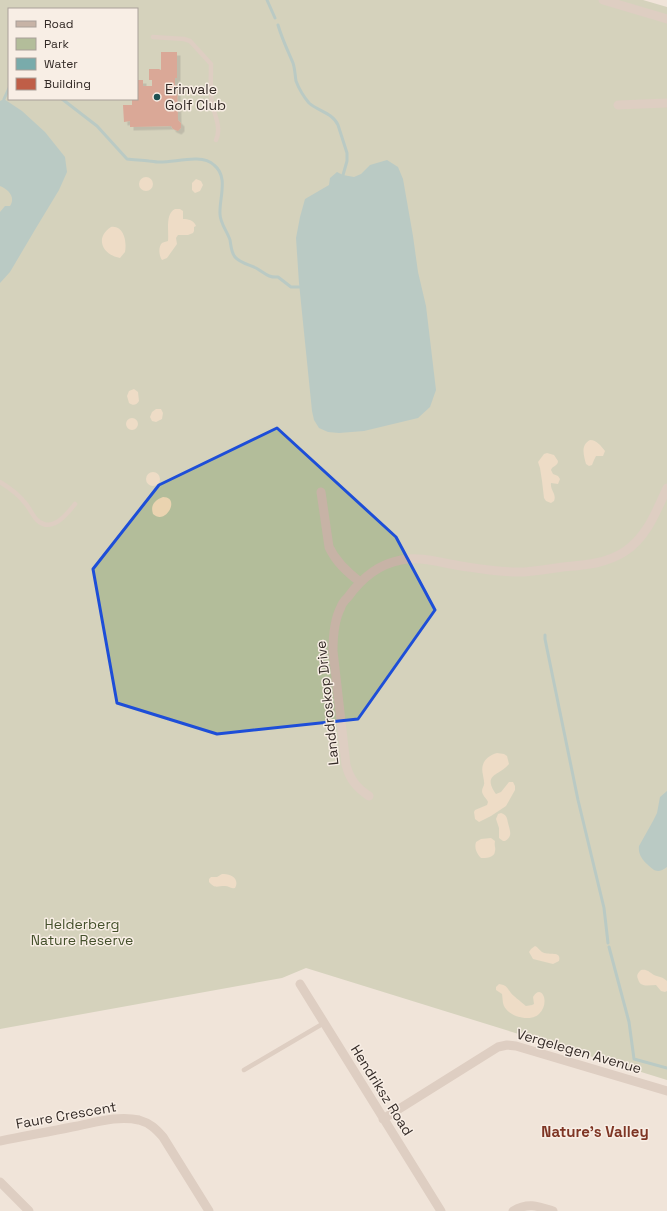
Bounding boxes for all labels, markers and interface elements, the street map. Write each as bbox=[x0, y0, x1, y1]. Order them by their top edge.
legend bbox=[8, 8, 138, 100]
text: Road bbox=[44, 16, 73, 32]
text: Park bbox=[44, 36, 69, 52]
text: Water bbox=[44, 56, 78, 72]
text: Building bbox=[44, 76, 91, 92]
place label: Erinvale Golf Club bbox=[165, 80, 226, 114]
marker: Erinvale Golf Club bbox=[152, 92, 162, 102]
street label: Landdroskop Drive bbox=[311, 640, 343, 766]
park label: Helderberg Nature Reserve bbox=[31, 915, 133, 949]
street label: Vergelegen Avenue bbox=[514, 1025, 644, 1077]
street label: Hendriksz Road bbox=[347, 1041, 417, 1139]
street label: Faure Crescent bbox=[14, 1097, 118, 1133]
district label: Nature's Valley bbox=[541, 1122, 649, 1141]

